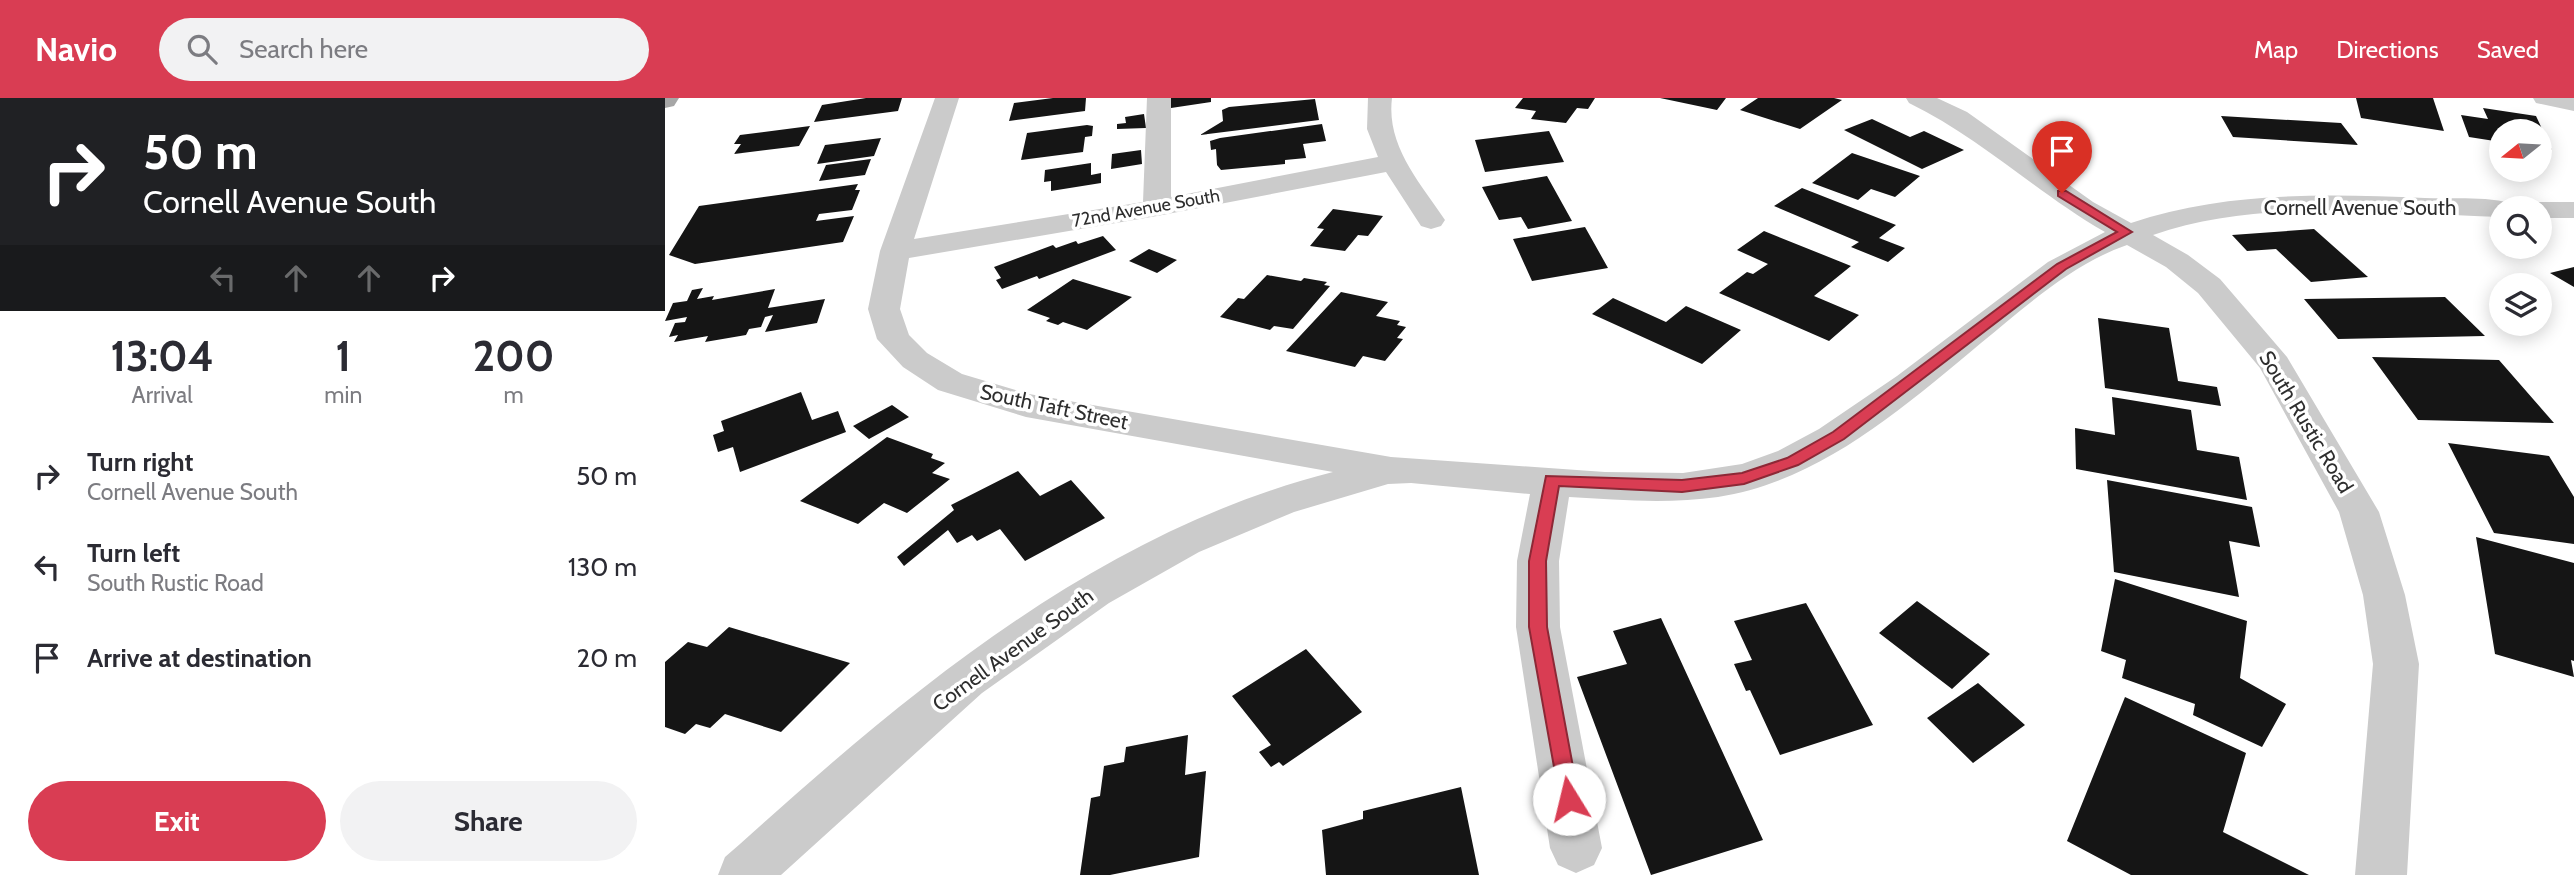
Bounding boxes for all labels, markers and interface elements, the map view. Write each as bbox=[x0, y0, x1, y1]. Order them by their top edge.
search box bbox=[159, 18, 649, 81]
text: Navio bbox=[35, 29, 117, 69]
icon: search bbox=[183, 30, 221, 68]
text: Search here bbox=[239, 33, 368, 65]
text: Map bbox=[2254, 35, 2298, 64]
text: Directions bbox=[2336, 35, 2439, 64]
text: Saved bbox=[2477, 35, 2539, 64]
north arrow bbox=[2489, 119, 2551, 182]
map controls bbox=[2489, 119, 2552, 336]
pin bbox=[2032, 121, 2092, 193]
text: 50 m bbox=[143, 122, 258, 181]
icon: right bbox=[28, 126, 119, 217]
icon: arrive bbox=[2043, 132, 2081, 170]
text: Cornell Avenue South bbox=[143, 182, 436, 221]
street label: 72nd Avenue South bbox=[1071, 184, 1221, 232]
street label: Cornell Avenue South bbox=[2264, 195, 2456, 220]
button: search bbox=[2489, 196, 2552, 259]
icon: left bbox=[204, 259, 242, 297]
icon: ahead bbox=[277, 259, 315, 297]
icon: ahead bbox=[350, 259, 388, 297]
icon: right bbox=[423, 259, 461, 297]
button: layers bbox=[2489, 273, 2552, 336]
text: 13:04 bbox=[111, 330, 214, 382]
text: 1 bbox=[336, 330, 351, 382]
text: 200 bbox=[473, 330, 554, 382]
street label: South Rustic Road bbox=[2254, 346, 2359, 497]
street label: South Taft Street bbox=[978, 379, 1130, 434]
text: Arrival bbox=[132, 381, 193, 409]
text: min bbox=[324, 381, 362, 409]
text: m bbox=[504, 381, 524, 409]
text: Turn right bbox=[87, 446, 193, 478]
icon: right bbox=[28, 457, 66, 495]
text: 50 m bbox=[576, 460, 637, 492]
text: Cornell Avenue South bbox=[87, 478, 298, 506]
text: Turn left bbox=[87, 537, 180, 569]
icon: left bbox=[28, 548, 66, 586]
text: 130 m bbox=[568, 551, 637, 583]
text: South Rustic Road bbox=[87, 569, 264, 597]
street label: Cornell Avenue South bbox=[927, 583, 1098, 716]
icon: arrive bbox=[28, 639, 66, 677]
text: Arrive at destination bbox=[87, 642, 312, 674]
text: 20 m bbox=[577, 642, 637, 674]
position arrow bbox=[1532, 762, 1606, 836]
button: Exit bbox=[28, 781, 326, 861]
button: Share bbox=[340, 781, 637, 861]

